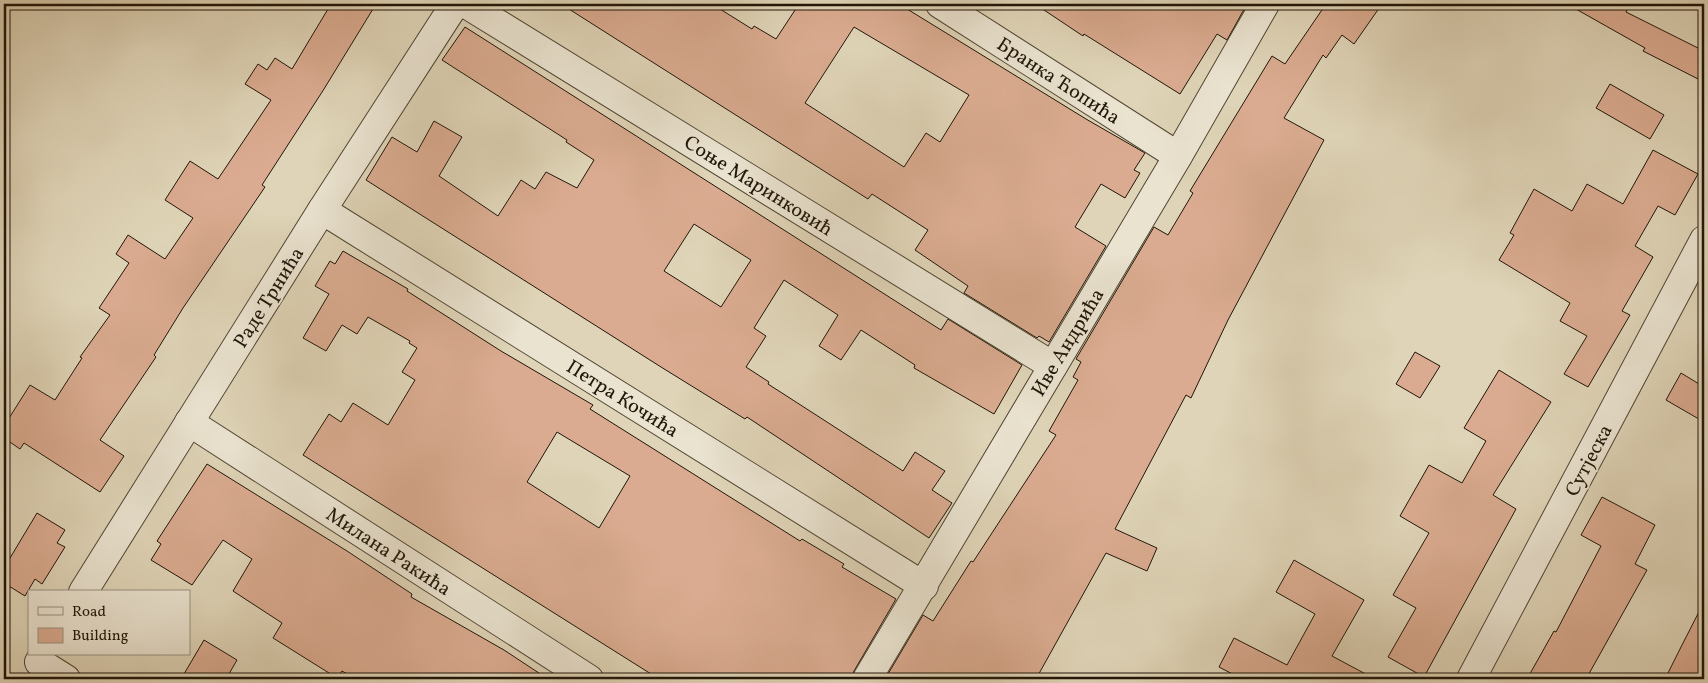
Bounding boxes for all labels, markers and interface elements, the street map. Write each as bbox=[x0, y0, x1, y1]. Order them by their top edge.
street label: Бранка Ћопића bbox=[991, 31, 1125, 132]
street label: Соње Маринковић bbox=[678, 129, 838, 244]
street label: Раде Трнића bbox=[228, 242, 312, 354]
street label: Иве Андрића bbox=[1025, 284, 1112, 402]
street label: Петра Кочића bbox=[560, 354, 684, 445]
street label: Сутјеска bbox=[1559, 420, 1620, 502]
street label: Милана Ракића bbox=[320, 502, 456, 604]
legend bbox=[28, 590, 190, 656]
text: Road bbox=[72, 602, 106, 623]
text: Building bbox=[72, 626, 129, 647]

